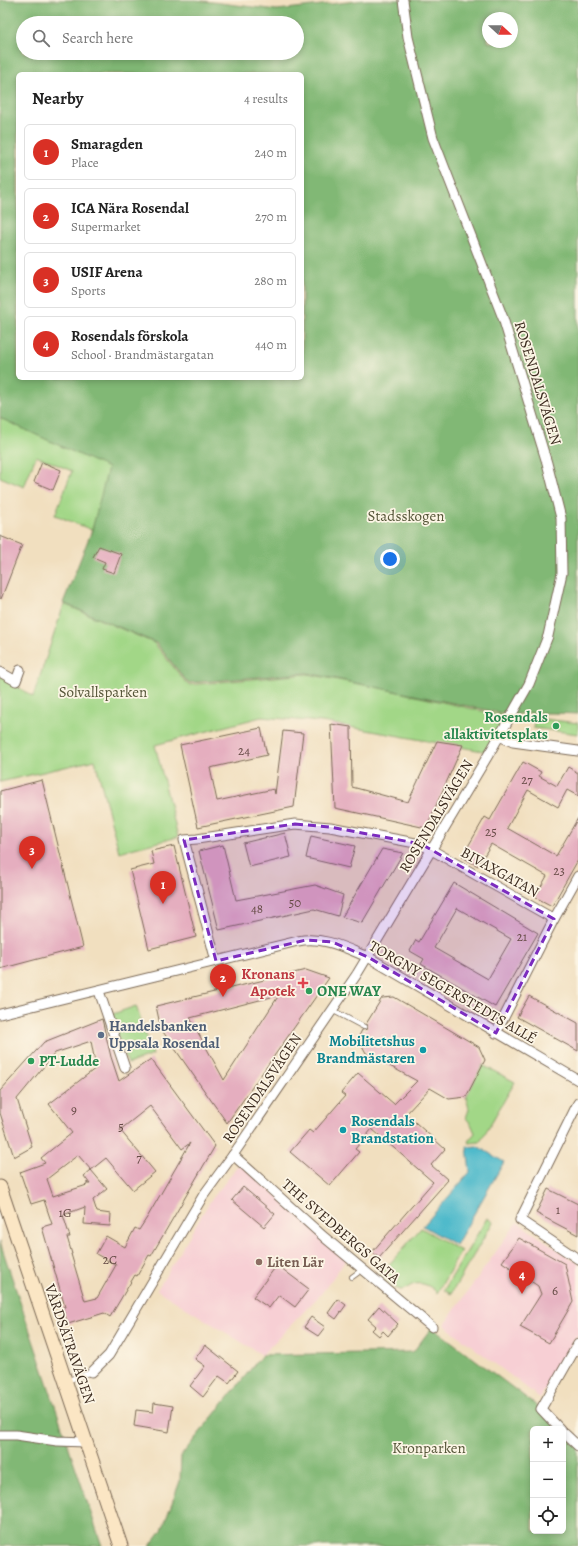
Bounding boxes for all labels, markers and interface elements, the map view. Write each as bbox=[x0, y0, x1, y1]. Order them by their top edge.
north arrow bbox=[482, 12, 518, 48]
search box bbox=[16, 16, 304, 60]
icon: search bbox=[30, 27, 52, 49]
text: Search here bbox=[62, 28, 133, 48]
text: Nearby bbox=[32, 87, 83, 110]
text: 4 results bbox=[244, 90, 288, 107]
text: Smaragden bbox=[71, 134, 143, 154]
text: 1 bbox=[44, 144, 48, 161]
text: 240 m bbox=[255, 144, 287, 161]
text: Place bbox=[71, 154, 99, 171]
text: ICA Nära Rosendal bbox=[71, 198, 189, 218]
text: 2 bbox=[43, 208, 49, 225]
text: 270 m bbox=[255, 208, 287, 225]
text: Supermarket bbox=[71, 218, 141, 235]
text: USIF Arena bbox=[71, 262, 143, 282]
text: 3 bbox=[43, 272, 49, 289]
text: 280 m bbox=[254, 272, 287, 289]
text: Sports bbox=[71, 282, 106, 299]
street label: ROSENDALSVÄGEN bbox=[510, 319, 566, 448]
text: Rosendals förskola bbox=[71, 326, 189, 346]
text: 4 bbox=[43, 336, 49, 353]
text: 440 m bbox=[255, 336, 287, 353]
text: School · Brandmästargatan bbox=[71, 346, 214, 363]
park label: Stadsskogen bbox=[367, 506, 445, 526]
your location bbox=[380, 549, 400, 569]
park label: Solvallsparken bbox=[59, 682, 147, 702]
place label: Rosendals allaktivitetsplats bbox=[444, 707, 548, 744]
marker: Rosendals allaktivitetsplats bbox=[551, 721, 561, 731]
house number: 24 bbox=[238, 742, 250, 759]
street label: ROSENDALSVÄGEN bbox=[394, 756, 478, 876]
house number: 27 bbox=[521, 771, 533, 788]
house number: 25 bbox=[485, 823, 497, 840]
pin: 3 bbox=[19, 836, 45, 869]
street label: BIVAXGATAN bbox=[457, 842, 543, 902]
house number: 23 bbox=[553, 862, 565, 879]
pin: 1 bbox=[150, 871, 176, 904]
house number: 50 bbox=[289, 894, 301, 911]
house number: 48 bbox=[251, 900, 263, 917]
house number: 21 bbox=[517, 928, 528, 945]
street label: TORGNY SEGERSTEDTS ALLÉ bbox=[366, 936, 540, 1048]
pin: 2 bbox=[210, 964, 236, 997]
place label: Kronans Apotek bbox=[241, 964, 295, 1001]
marker: Kronans Apotek bbox=[298, 978, 308, 988]
place label: ONE WAY bbox=[317, 981, 382, 1001]
marker: ONE WAY bbox=[304, 986, 314, 996]
place label: Handelsbanken Uppsala Rosendal bbox=[109, 1016, 220, 1053]
street label: ROSENDALSVÄGEN bbox=[218, 1029, 306, 1147]
marker: Handelsbanken Uppsala Rosendal bbox=[96, 1030, 106, 1040]
place label: Mobilitetshus Brandmästaren bbox=[316, 1031, 416, 1068]
marker: Mobilitetshus Brandmästaren bbox=[418, 1045, 428, 1055]
place label: PT-Ludde bbox=[39, 1051, 99, 1071]
marker: PT-Ludde bbox=[26, 1056, 36, 1066]
house number: 9 bbox=[71, 1101, 77, 1118]
place label: Rosendals Brandstation bbox=[351, 1111, 435, 1148]
house number: 5 bbox=[118, 1118, 124, 1135]
marker: Rosendals Brandstation bbox=[338, 1125, 348, 1135]
house number: 7 bbox=[136, 1149, 142, 1166]
street label: THE SVEDBERGS GATA bbox=[278, 1174, 405, 1288]
house number: 1 bbox=[556, 1201, 561, 1218]
house number: 1G bbox=[58, 1204, 72, 1221]
house number: 2C bbox=[103, 1251, 117, 1268]
place label: Liten Lär bbox=[267, 1252, 324, 1272]
marker: Liten Lär bbox=[254, 1257, 264, 1267]
pin: 4 bbox=[509, 1261, 535, 1294]
street label: VÅRDSÄTRAVÄGEN bbox=[40, 1280, 100, 1407]
house number: 6 bbox=[552, 1282, 558, 1299]
map controls bbox=[530, 1426, 566, 1534]
button: + bbox=[530, 1426, 566, 1462]
park label: Kronparken bbox=[392, 1438, 466, 1458]
button: − bbox=[530, 1462, 566, 1498]
button: locate bbox=[530, 1498, 566, 1534]

